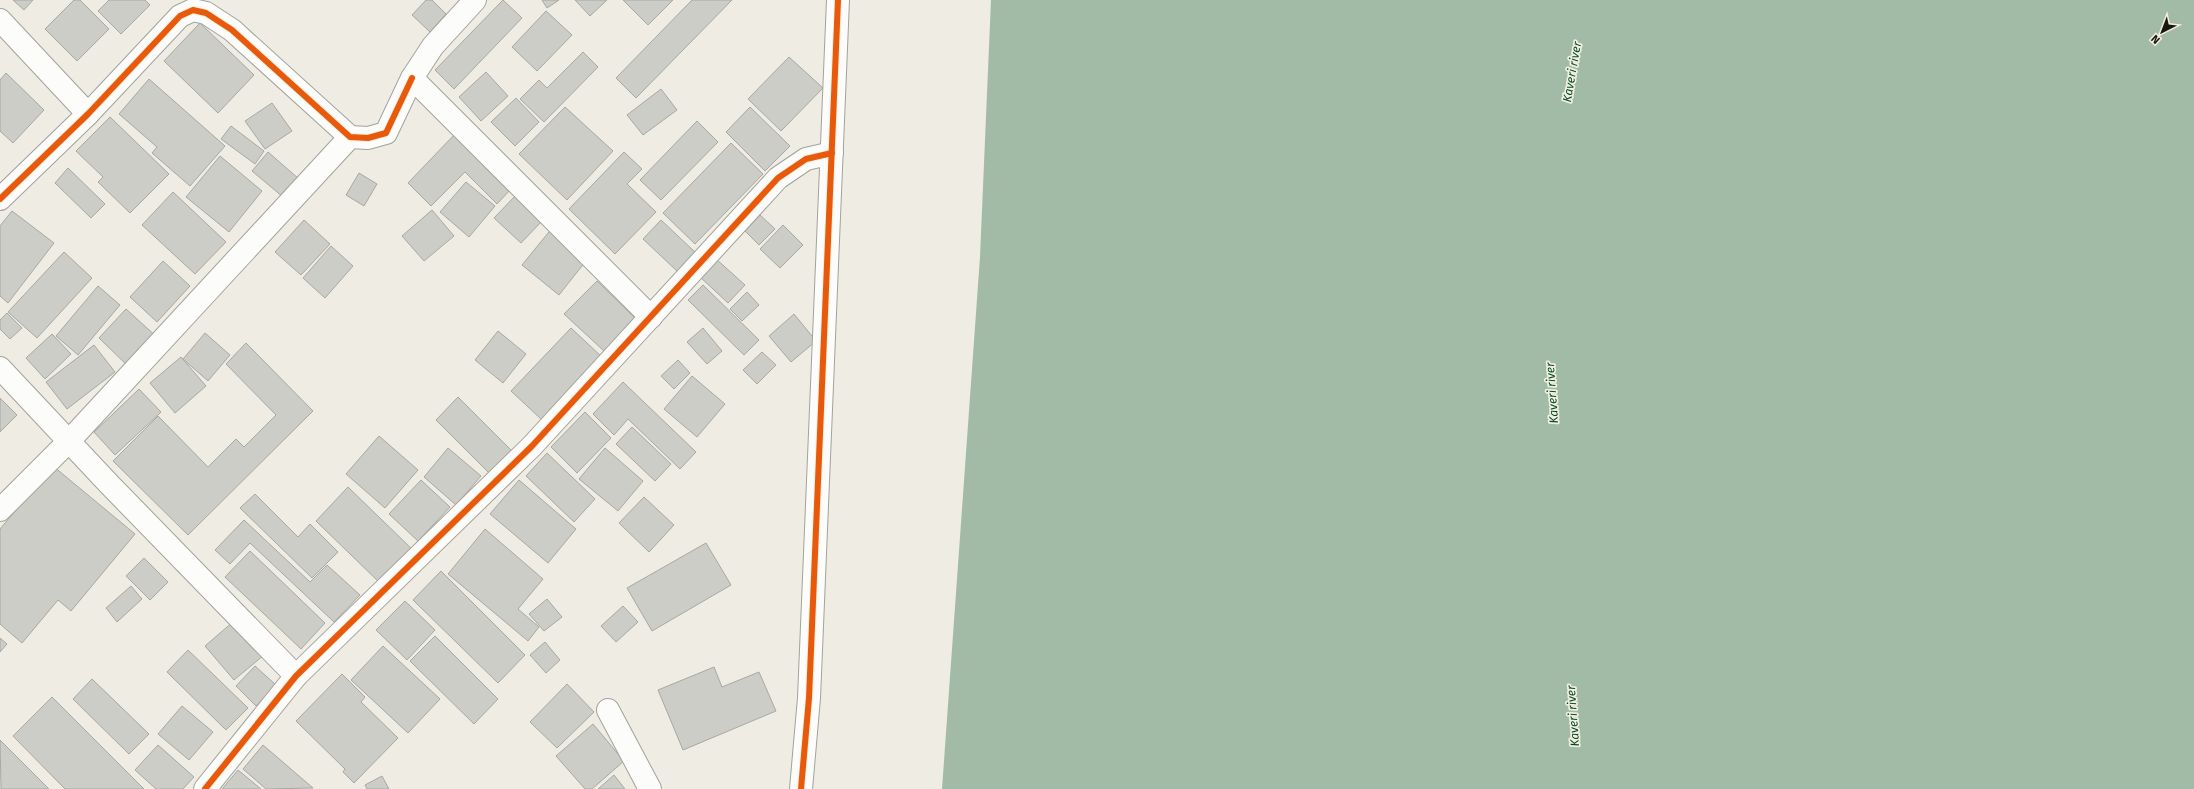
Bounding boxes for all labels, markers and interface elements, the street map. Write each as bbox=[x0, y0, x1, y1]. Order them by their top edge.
north arrow bbox=[2142, 12, 2182, 52]
text: N bbox=[2149, 32, 2163, 46]
water label: Kaveri river bbox=[1560, 40, 1584, 103]
water label: Kaveri river bbox=[1543, 362, 1561, 424]
water label: Kaveri river bbox=[1564, 685, 1582, 747]

